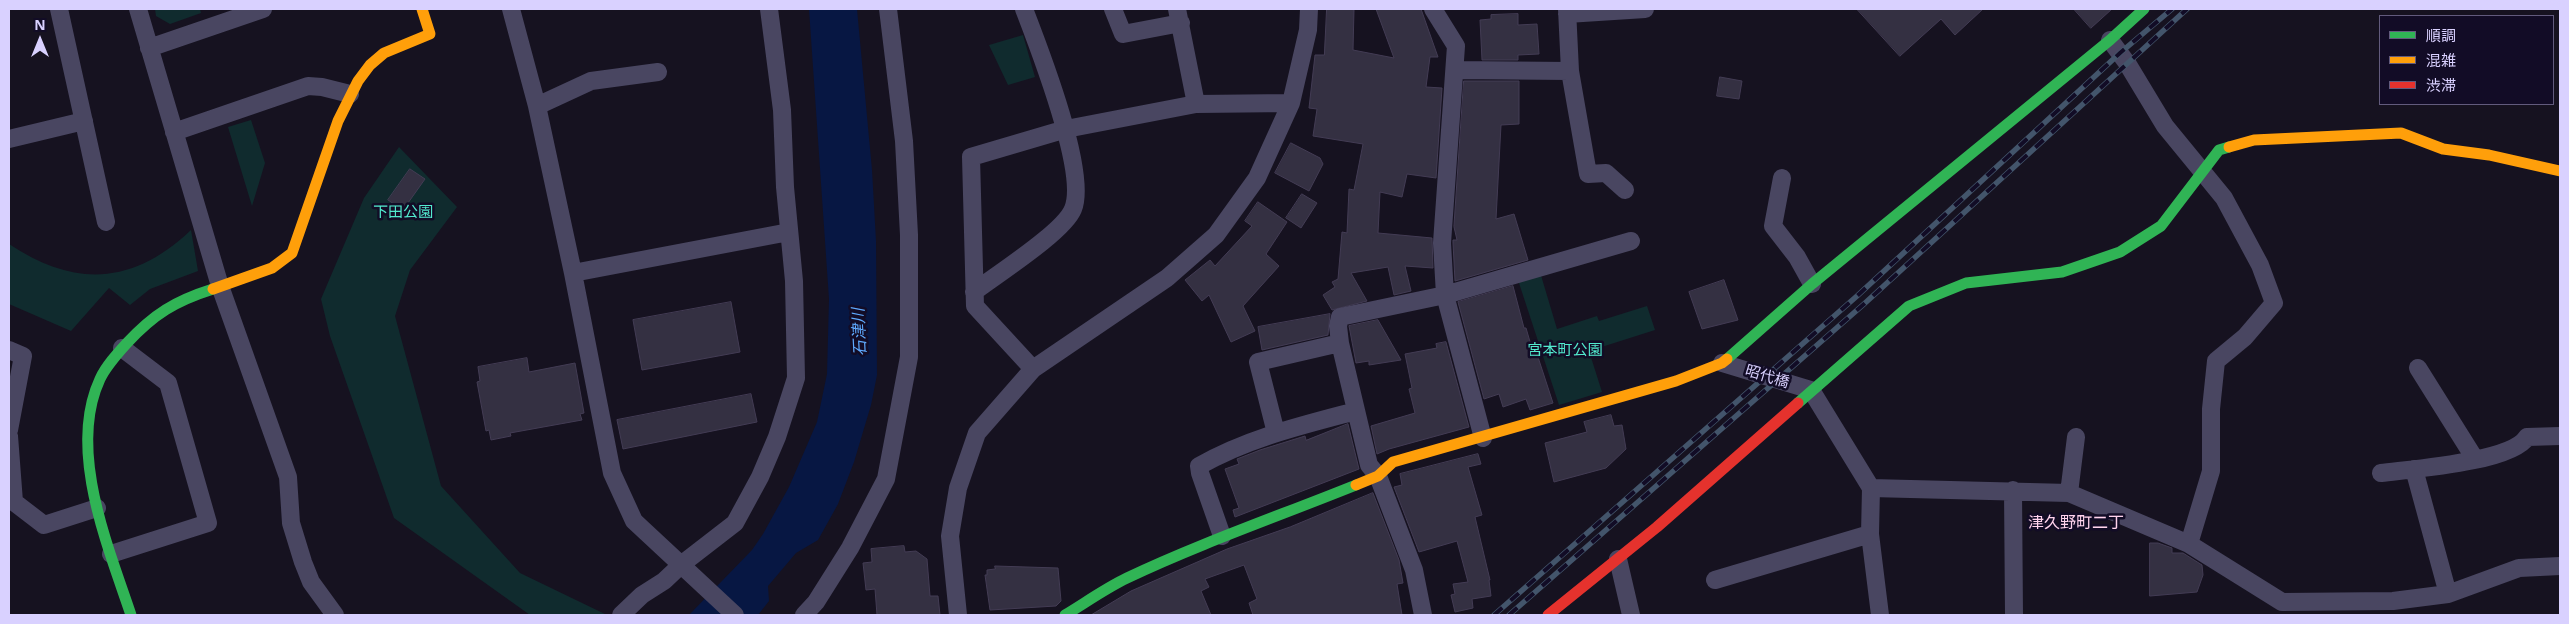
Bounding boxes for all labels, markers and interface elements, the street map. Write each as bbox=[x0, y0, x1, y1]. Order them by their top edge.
north arrow bbox=[15, 15, 65, 65]
text: N bbox=[34, 15, 46, 34]
legend bbox=[2379, 15, 2554, 105]
text: 順調 bbox=[2426, 25, 2456, 45]
text: 混雑 bbox=[2426, 50, 2456, 70]
text: 渋滞 bbox=[2426, 75, 2456, 95]
park label: 下田公園 bbox=[373, 204, 433, 222]
water label: 石津川 bbox=[849, 308, 871, 356]
park label: 宮本町公園 bbox=[1528, 342, 1602, 360]
street label: 昭代橋 bbox=[1743, 362, 1791, 392]
district label: 津久野町二丁 bbox=[2028, 513, 2124, 533]

